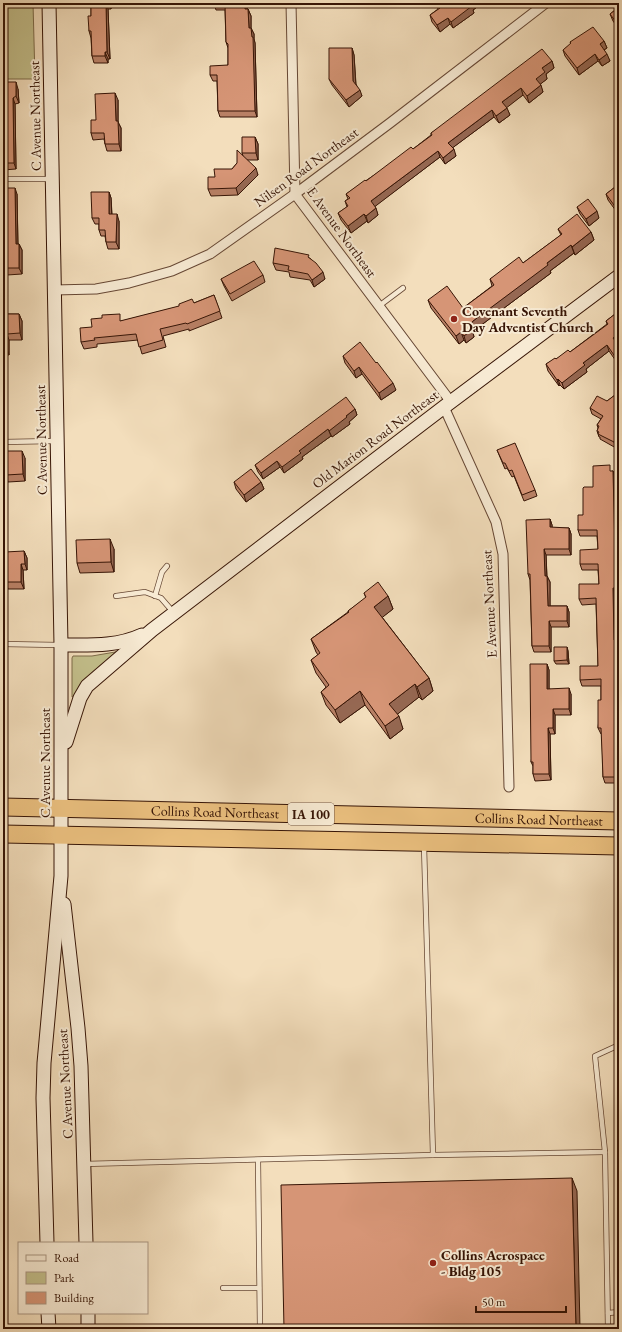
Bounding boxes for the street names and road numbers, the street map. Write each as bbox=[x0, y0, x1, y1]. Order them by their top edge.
street label: C Avenue Northeast bbox=[25, 60, 45, 171]
street label: Nilsen Road Northeast bbox=[250, 123, 362, 211]
street label: E Avenue Northeast bbox=[303, 183, 381, 281]
street label: C Avenue Northeast bbox=[31, 384, 51, 495]
street label: Old Marion Road Northeast bbox=[308, 385, 442, 492]
street label: E Avenue Northeast bbox=[477, 549, 501, 658]
street label: C Avenue Northeast bbox=[36, 707, 54, 818]
street label: Collins Road Northeast bbox=[151, 801, 280, 822]
road number: IA 100 bbox=[288, 803, 334, 825]
street label: Collins Road Northeast bbox=[475, 809, 604, 830]
street label: C Avenue Northeast bbox=[53, 1028, 77, 1139]

